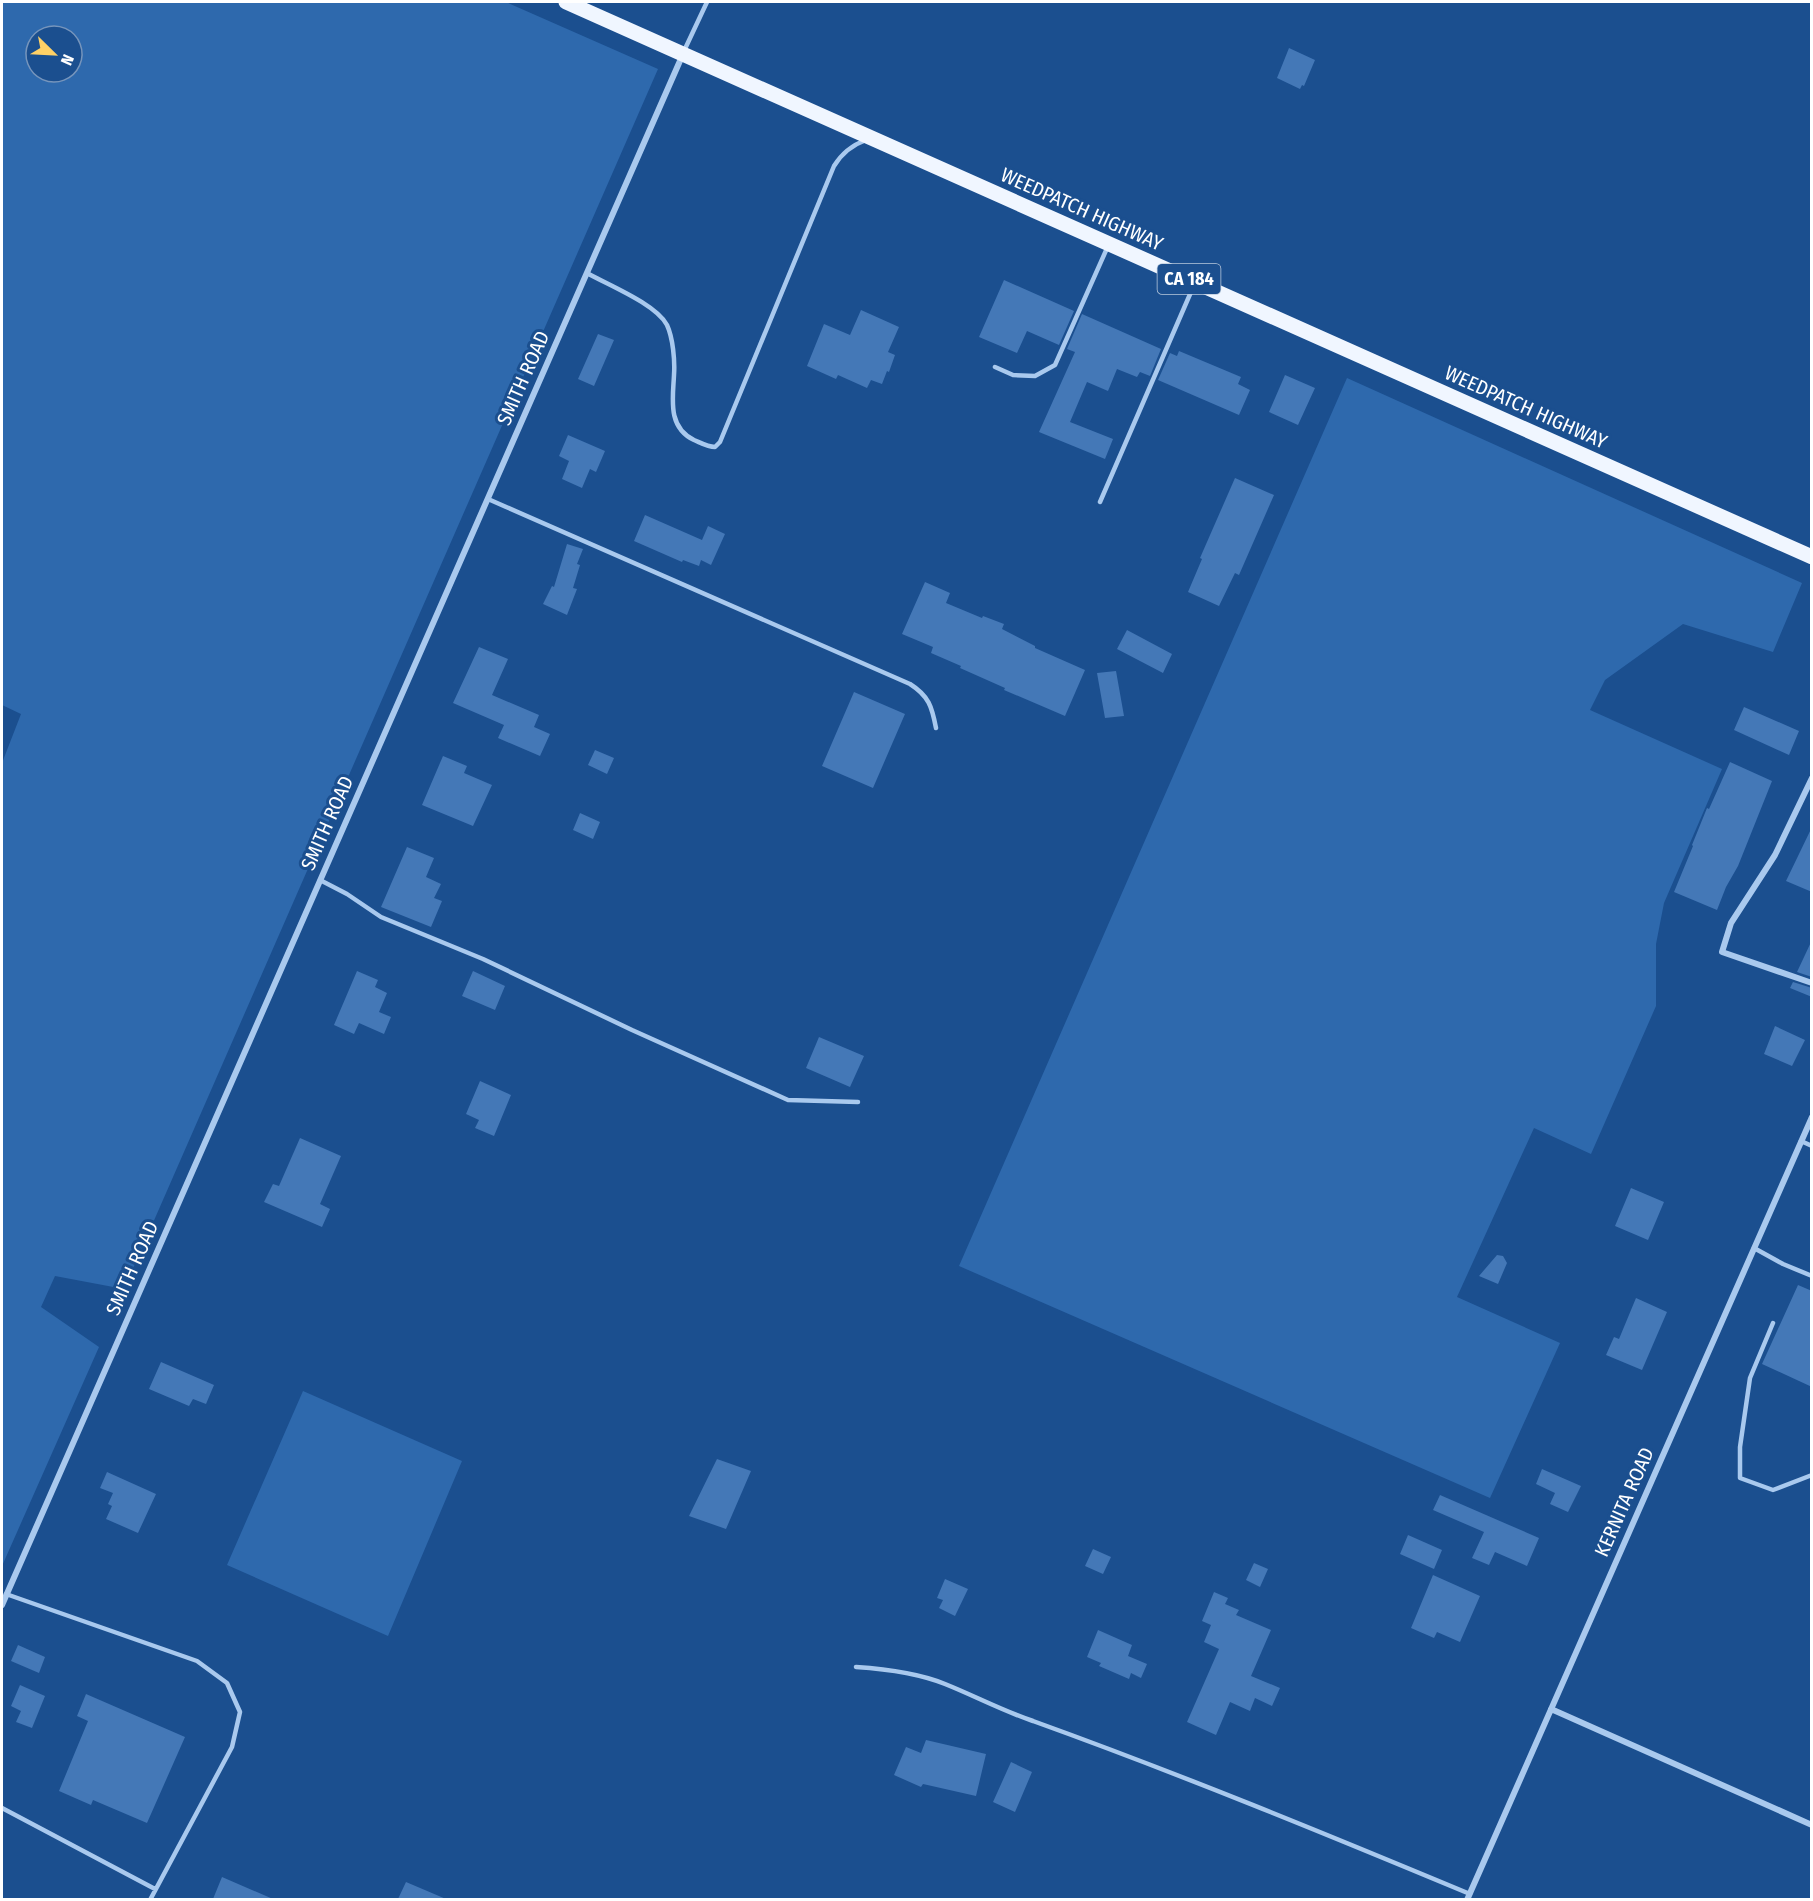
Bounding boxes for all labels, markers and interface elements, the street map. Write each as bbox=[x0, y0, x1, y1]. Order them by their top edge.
north arrow bbox=[24, 24, 84, 84]
text: N bbox=[57, 52, 78, 68]
street label: WEEDPATCH HIGHWAY bbox=[997, 162, 1167, 256]
road number: CA 184 bbox=[1158, 264, 1220, 294]
street label: SMITH ROAD bbox=[492, 327, 554, 429]
street label: WEEDPATCH HIGHWAY bbox=[1441, 360, 1611, 454]
street label: SMITH ROAD bbox=[296, 772, 358, 874]
street label: SMITH ROAD bbox=[101, 1217, 163, 1319]
street label: KERNITA ROAD bbox=[1589, 1444, 1659, 1560]

